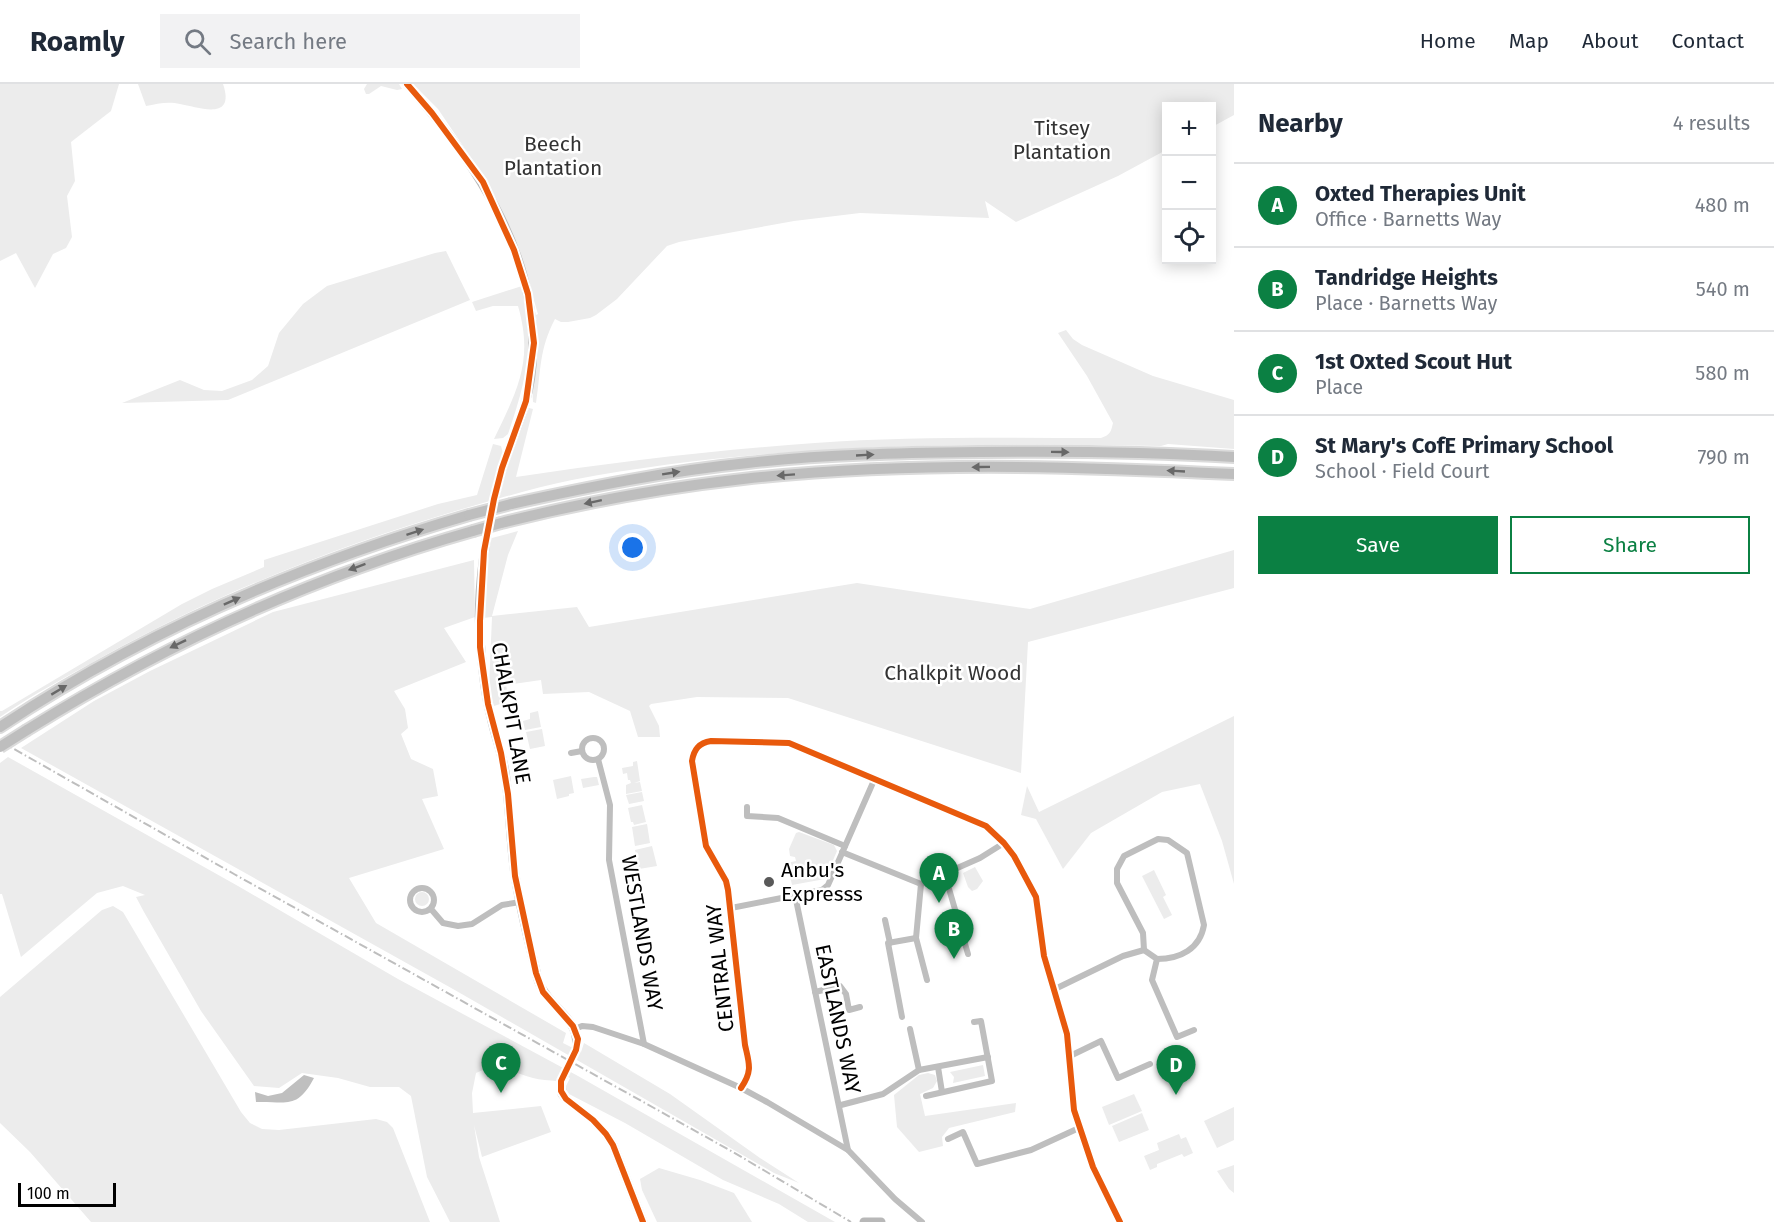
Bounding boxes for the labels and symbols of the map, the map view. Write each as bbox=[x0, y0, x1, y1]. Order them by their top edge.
park label: Titsey Plantation bbox=[1013, 115, 1111, 165]
park label: Beech Plantation bbox=[504, 131, 602, 181]
one-way arrow bbox=[1051, 447, 1070, 457]
one-way arrow bbox=[856, 450, 875, 459]
one-way arrow bbox=[971, 463, 990, 472]
one-way arrow bbox=[1166, 466, 1185, 476]
one-way arrow bbox=[662, 468, 681, 477]
one-way arrow bbox=[776, 470, 795, 480]
one-way arrow bbox=[583, 498, 602, 507]
one-way arrow bbox=[406, 527, 424, 536]
your location bbox=[618, 533, 647, 562]
one-way arrow bbox=[348, 563, 366, 573]
one-way arrow bbox=[224, 596, 242, 606]
one-way arrow bbox=[169, 639, 186, 648]
street label: CHALKPIT LANE bbox=[486, 640, 536, 786]
park label: Chalkpit Wood bbox=[884, 660, 1022, 686]
one-way arrow bbox=[51, 685, 67, 696]
street label: WESTLANDS WAY bbox=[616, 853, 669, 1013]
pin: A bbox=[920, 854, 958, 903]
place label: Anbu's Expresss bbox=[781, 857, 863, 907]
marker: Anbu's Expresss bbox=[762, 875, 776, 889]
street label: CENTRAL WAY bbox=[700, 902, 740, 1033]
pin: B bbox=[934, 910, 974, 959]
street label: EASTLANDS WAY bbox=[809, 942, 867, 1097]
pin: C bbox=[482, 1044, 520, 1093]
pin: D bbox=[1156, 1046, 1196, 1095]
scale bar bbox=[18, 1180, 116, 1208]

